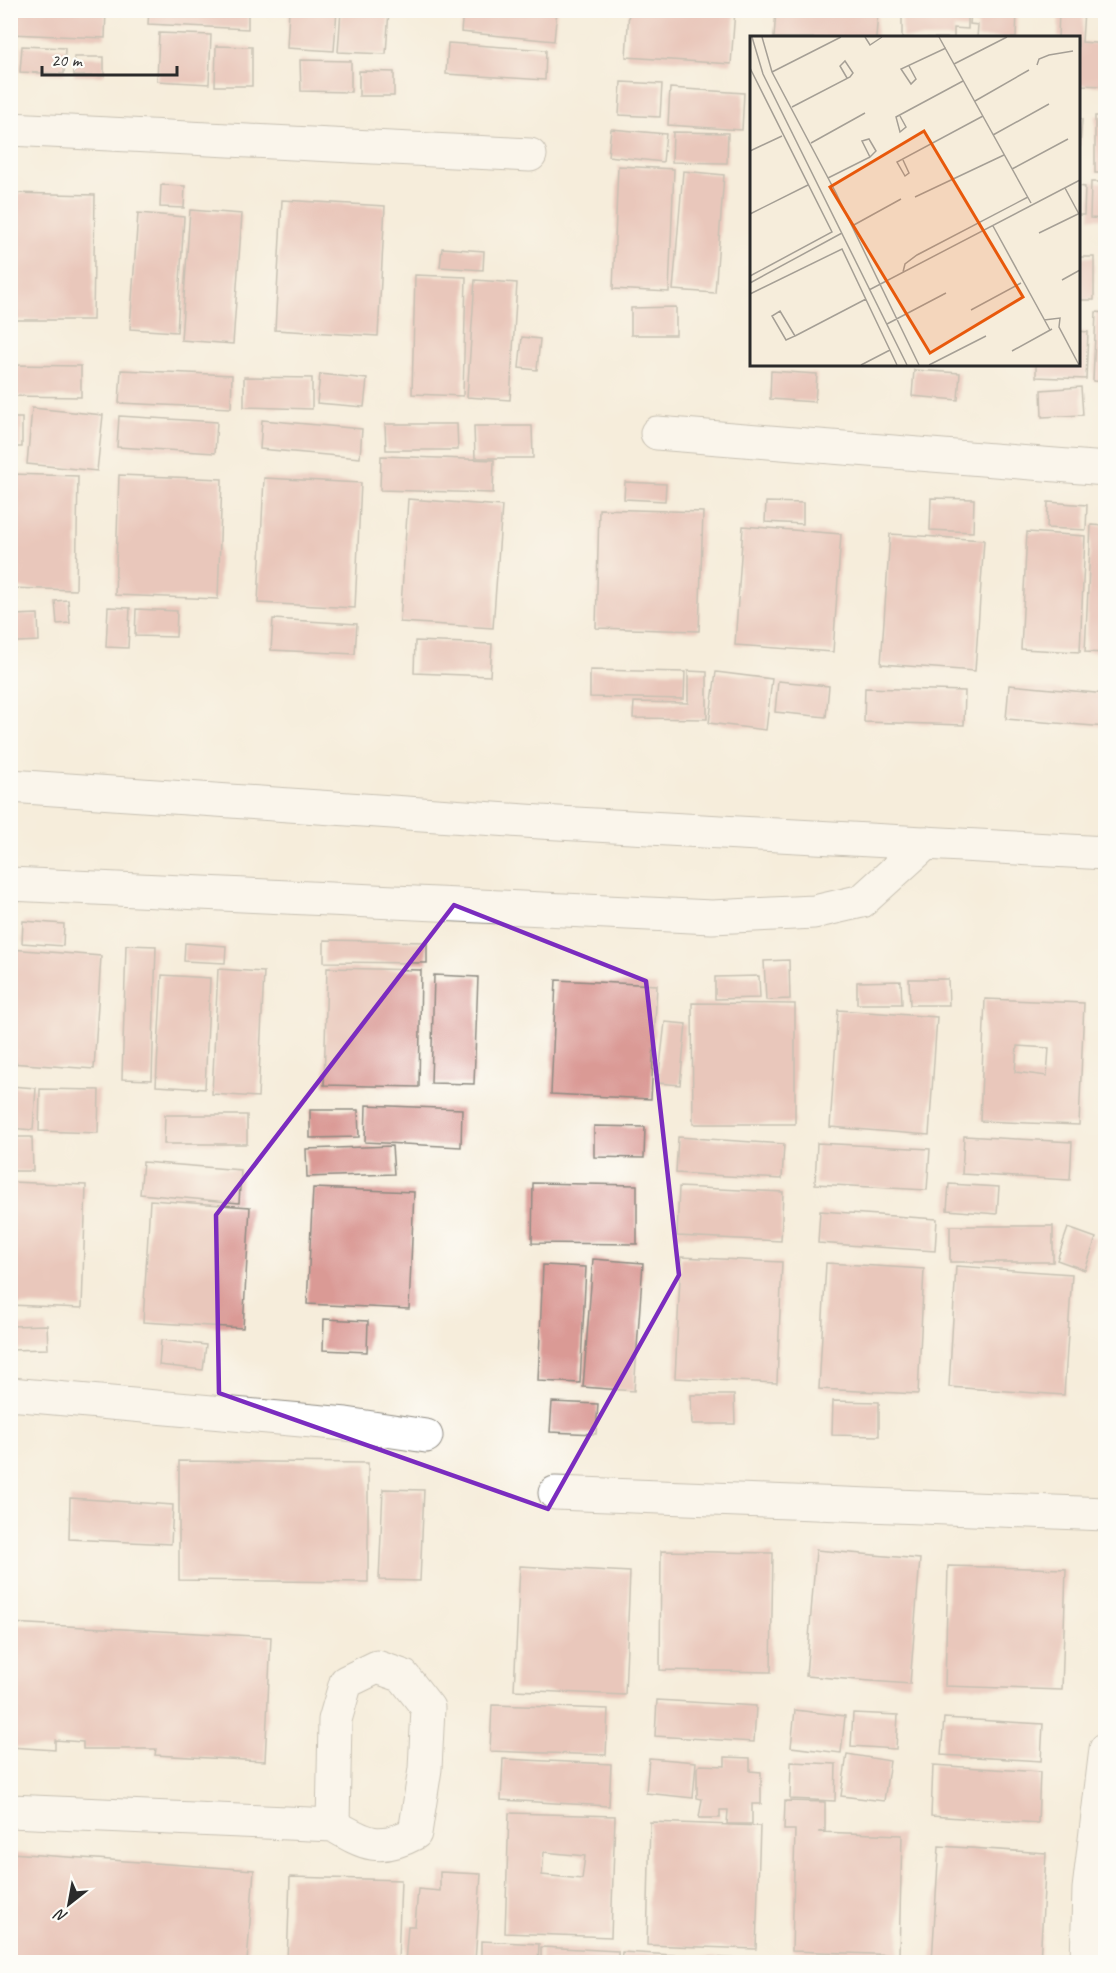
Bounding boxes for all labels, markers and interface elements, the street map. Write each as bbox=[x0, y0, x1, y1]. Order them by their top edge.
inset map bbox=[750, 36, 1080, 366]
scale bar bbox=[42, 39, 177, 77]
text: 20 m bbox=[51, 49, 84, 71]
north arrow bbox=[39, 1874, 99, 1934]
text: N bbox=[50, 1903, 71, 1927]

